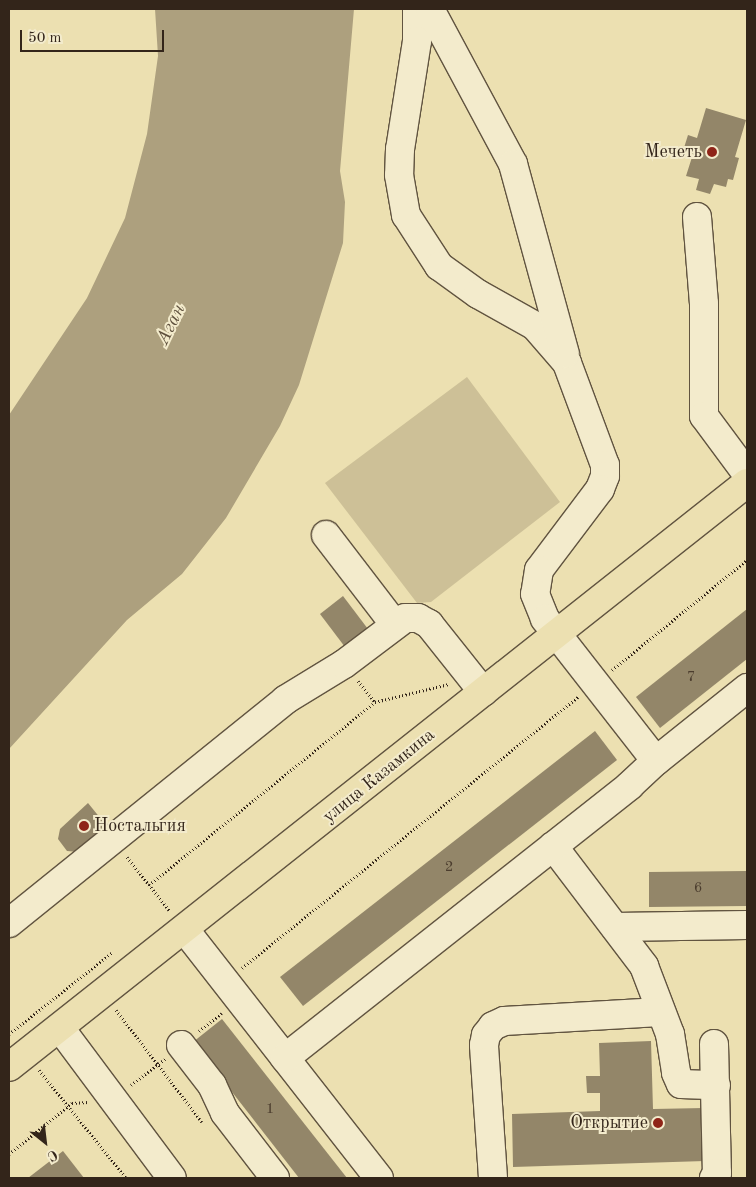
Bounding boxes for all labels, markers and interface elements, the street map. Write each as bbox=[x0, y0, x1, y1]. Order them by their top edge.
scale bar bbox=[22, 20, 166, 52]
text: 50 m bbox=[28, 31, 62, 46]
place label: Мечеть bbox=[644, 141, 702, 163]
marker: Мечеть bbox=[706, 146, 718, 158]
water label: Аган bbox=[152, 301, 192, 349]
house number: 7 bbox=[687, 669, 695, 687]
street label: улица Казамкина bbox=[319, 724, 439, 828]
place label: Ностальгия bbox=[94, 815, 186, 837]
marker: Ностальгия bbox=[78, 820, 90, 832]
house number: 2 bbox=[445, 859, 453, 877]
house number: 6 bbox=[694, 880, 702, 898]
house number: 1 bbox=[266, 1101, 274, 1119]
place label: Открытие bbox=[570, 1112, 648, 1134]
north arrow bbox=[20, 1117, 70, 1167]
marker: Открытие bbox=[652, 1117, 664, 1129]
text: С bbox=[45, 1147, 60, 1163]

